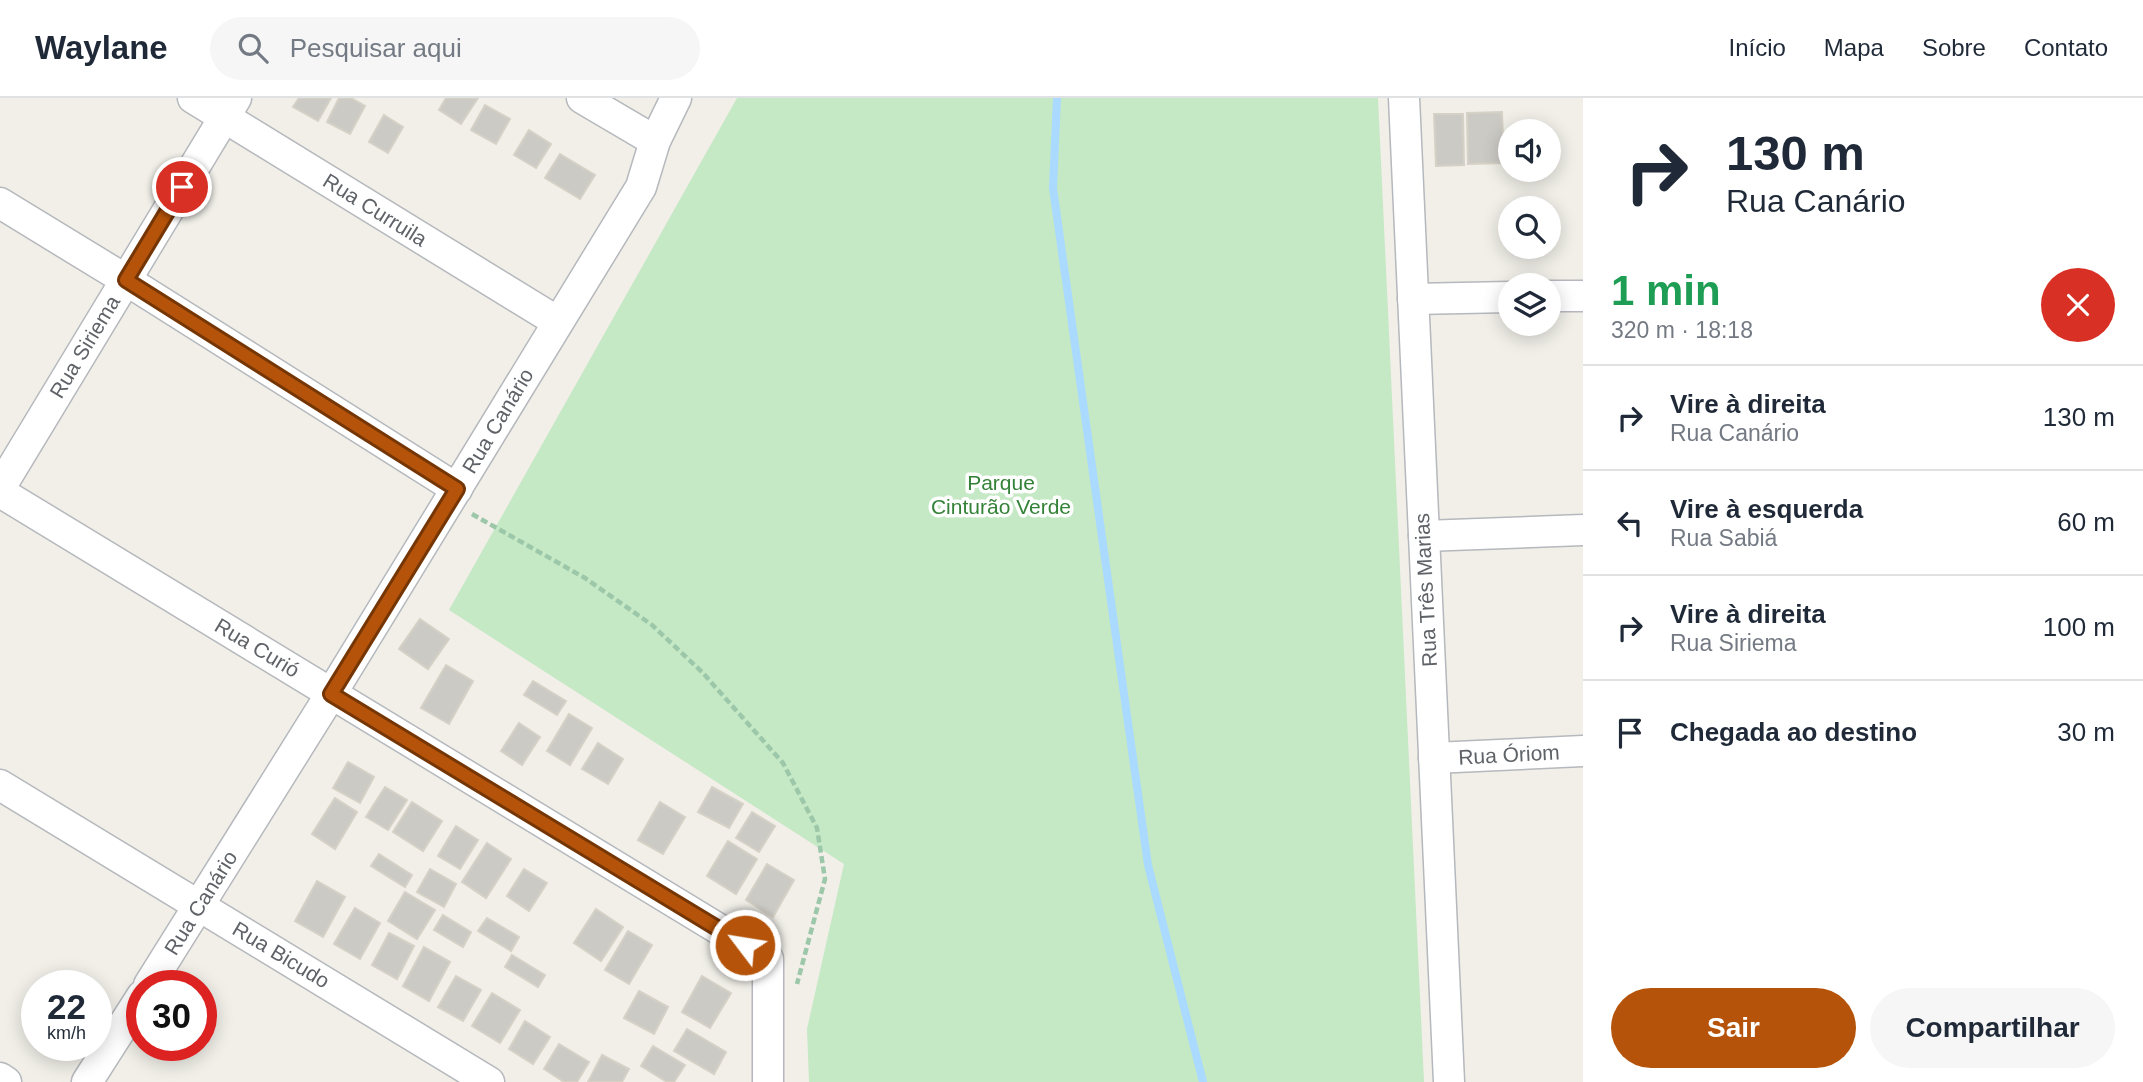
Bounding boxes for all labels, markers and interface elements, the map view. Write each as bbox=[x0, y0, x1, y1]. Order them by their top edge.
search box bbox=[210, 17, 700, 80]
text: Waylane bbox=[35, 29, 168, 66]
icon: search bbox=[234, 29, 272, 67]
text: Pesquisar aqui bbox=[290, 33, 462, 63]
text: Início bbox=[1728, 34, 1786, 61]
text: Mapa bbox=[1824, 34, 1884, 61]
text: Sobre bbox=[1922, 34, 1986, 61]
text: Contato bbox=[2024, 34, 2108, 61]
map controls bbox=[1498, 119, 1561, 336]
button: sound bbox=[1498, 119, 1561, 182]
icon: right bbox=[1611, 126, 1702, 217]
text: 130 m bbox=[1726, 126, 1865, 180]
pin bbox=[152, 157, 212, 217]
icon: arrive bbox=[163, 168, 201, 206]
street label: Rua Curruila bbox=[319, 169, 432, 251]
text: Rua Canário bbox=[1726, 183, 1906, 219]
button: search bbox=[1498, 196, 1561, 259]
text: 1 min bbox=[1611, 267, 1721, 314]
button: close bbox=[2041, 268, 2115, 342]
button: layers bbox=[1498, 273, 1561, 336]
street label: Rua Siriema bbox=[45, 291, 124, 402]
text: 320 m · 18:18 bbox=[1611, 317, 1753, 343]
street label: Rua Canário bbox=[457, 364, 538, 477]
text: Vire à direita bbox=[1670, 389, 1826, 419]
icon: right bbox=[1611, 399, 1649, 437]
text: 130 m bbox=[2043, 402, 2115, 432]
text: Rua Canário bbox=[1670, 420, 1799, 446]
park label: Parque Cinturão Verde bbox=[931, 471, 1071, 518]
text: Vire à esquerda bbox=[1670, 494, 1863, 524]
icon: left bbox=[1611, 504, 1649, 542]
text: 60 m bbox=[2057, 507, 2115, 537]
street label: Rua Três Marias bbox=[1410, 513, 1441, 668]
text: Rua Sabiá bbox=[1670, 525, 1777, 551]
text: Vire à direita bbox=[1670, 599, 1826, 629]
icon: right bbox=[1611, 609, 1649, 647]
text: 100 m bbox=[2043, 612, 2115, 642]
street label: Rua Curió bbox=[211, 613, 304, 682]
text: Rua Siriema bbox=[1670, 630, 1797, 656]
icon: arrive bbox=[1611, 714, 1649, 752]
text: Chegada ao destino bbox=[1670, 717, 1917, 747]
text: 30 m bbox=[2057, 717, 2115, 747]
street label: Rua Óriom bbox=[1458, 740, 1560, 769]
street label: Rua Canário bbox=[160, 847, 242, 959]
position arrow bbox=[708, 908, 782, 982]
street label: Rua Bicudo bbox=[229, 917, 334, 992]
speed limit sign: 30 bbox=[126, 970, 217, 1061]
text: 22 bbox=[47, 987, 86, 1026]
button: Sair bbox=[1611, 988, 1856, 1068]
button: Compartilhar bbox=[1870, 988, 2115, 1068]
text: km/h bbox=[47, 1023, 86, 1043]

